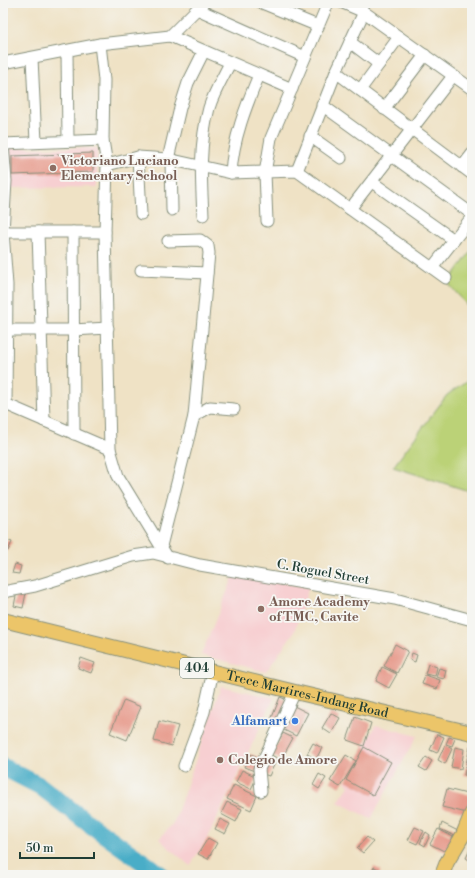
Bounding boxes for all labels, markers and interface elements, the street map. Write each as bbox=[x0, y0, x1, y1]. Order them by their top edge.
place label: Victoriano Luciano Elementary School bbox=[60, 153, 179, 184]
marker: Victoriano Luciano Elementary School bbox=[48, 163, 58, 173]
street label: C. Roguel Street bbox=[275, 556, 371, 588]
place label: Amore Academy of TMC, Cavite bbox=[268, 594, 370, 625]
marker: Amore Academy of TMC, Cavite bbox=[256, 604, 266, 614]
road number: 404 bbox=[180, 658, 214, 678]
street label: Trece Martires-Indang Road bbox=[224, 667, 390, 721]
place label: Alfamart bbox=[230, 713, 287, 729]
marker: Alfamart bbox=[290, 716, 300, 726]
place label: Colegio de Amore bbox=[228, 752, 337, 768]
marker: Colegio de Amore bbox=[215, 755, 225, 765]
scale bar bbox=[20, 834, 94, 860]
text: 50 m bbox=[26, 841, 54, 856]

